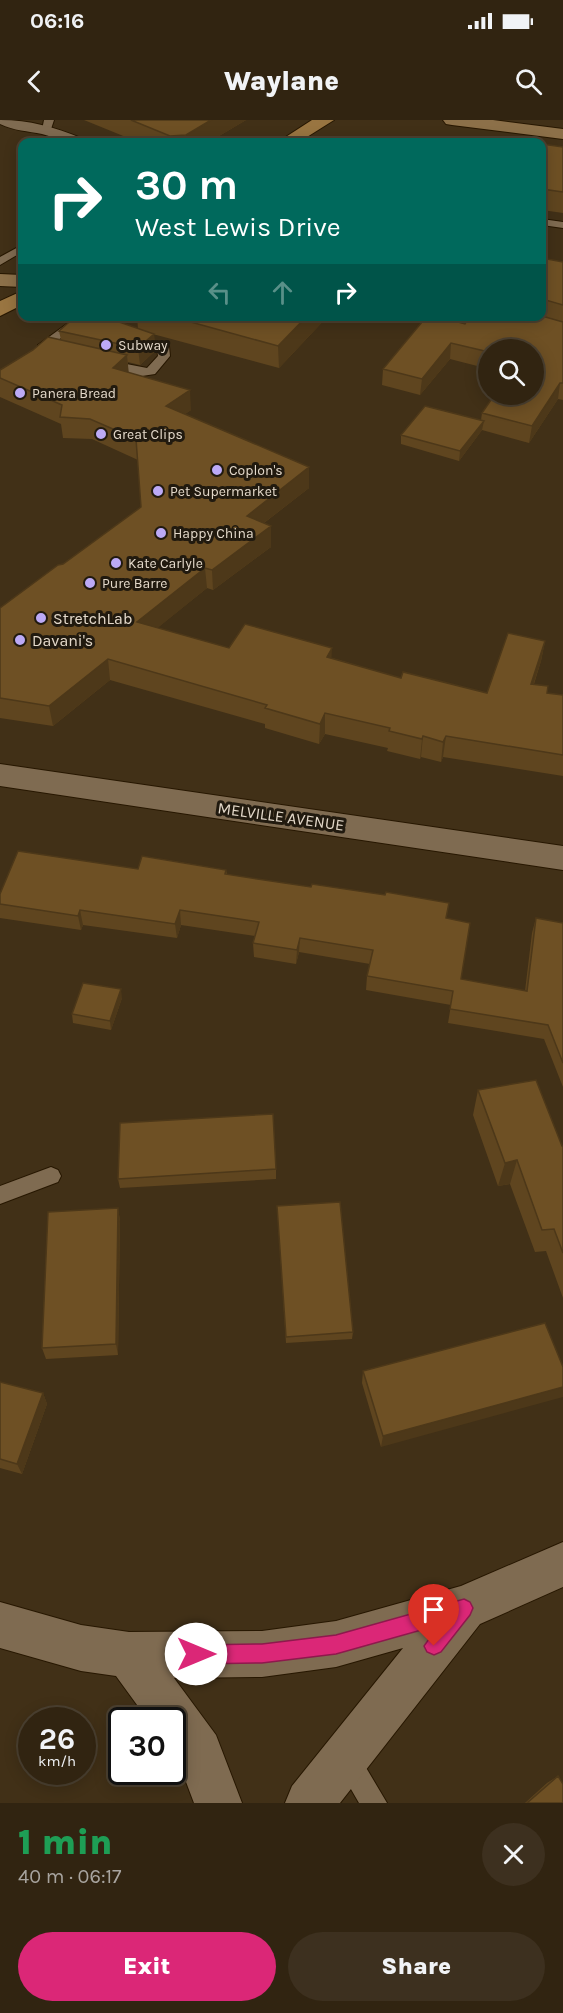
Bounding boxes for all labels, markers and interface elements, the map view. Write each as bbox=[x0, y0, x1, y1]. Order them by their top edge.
text: 06:16 bbox=[30, 8, 84, 34]
icon: back bbox=[18, 65, 51, 98]
text: Waylane bbox=[224, 65, 339, 97]
icon: search bbox=[512, 65, 545, 98]
text: 30 m bbox=[135, 160, 238, 210]
icon: right bbox=[36, 162, 114, 240]
text: West Lewis Drive bbox=[135, 211, 341, 243]
icon: left bbox=[203, 276, 236, 309]
icon: ahead bbox=[266, 276, 299, 309]
icon: right bbox=[329, 276, 362, 309]
place label: Subway bbox=[118, 337, 168, 354]
marker: Subway bbox=[99, 338, 113, 352]
map controls bbox=[478, 339, 544, 405]
button: search bbox=[478, 339, 544, 405]
place label: Panera Bread bbox=[32, 385, 116, 402]
marker: Panera Bread bbox=[13, 386, 27, 400]
place label: Great Clips bbox=[113, 426, 183, 443]
marker: Great Clips bbox=[94, 427, 108, 441]
place label: Coplon's bbox=[229, 462, 283, 479]
marker: Coplon's bbox=[210, 463, 224, 477]
place label: Pet Supermarket bbox=[170, 483, 277, 500]
marker: Pet Supermarket bbox=[151, 484, 165, 498]
place label: Happy China bbox=[173, 525, 254, 542]
marker: Happy China bbox=[154, 526, 168, 540]
place label: Kate Carlyle bbox=[128, 555, 203, 572]
marker: Kate Carlyle bbox=[109, 556, 123, 570]
place label: Pure Barre bbox=[102, 575, 168, 592]
marker: Pure Barre bbox=[83, 576, 97, 590]
place label: StretchLab bbox=[53, 609, 132, 628]
marker: StretchLab bbox=[34, 611, 48, 625]
place label: Davani's bbox=[32, 631, 93, 650]
marker: Davani's bbox=[13, 633, 27, 647]
street label: MELVILLE AVENUE bbox=[216, 798, 345, 835]
pin bbox=[408, 1584, 459, 1646]
icon: arrive bbox=[417, 1593, 450, 1626]
position arrow bbox=[164, 1622, 228, 1686]
speed limit sign: 30 bbox=[108, 1707, 186, 1785]
text: 26 bbox=[39, 1721, 75, 1757]
text: km/h bbox=[38, 1752, 76, 1770]
text: 1 min bbox=[18, 1821, 112, 1863]
button: close bbox=[482, 1823, 545, 1886]
text: 40 m · 06:17 bbox=[18, 1865, 122, 1888]
button: Exit bbox=[18, 1932, 276, 2001]
button: Share bbox=[288, 1932, 545, 2001]

